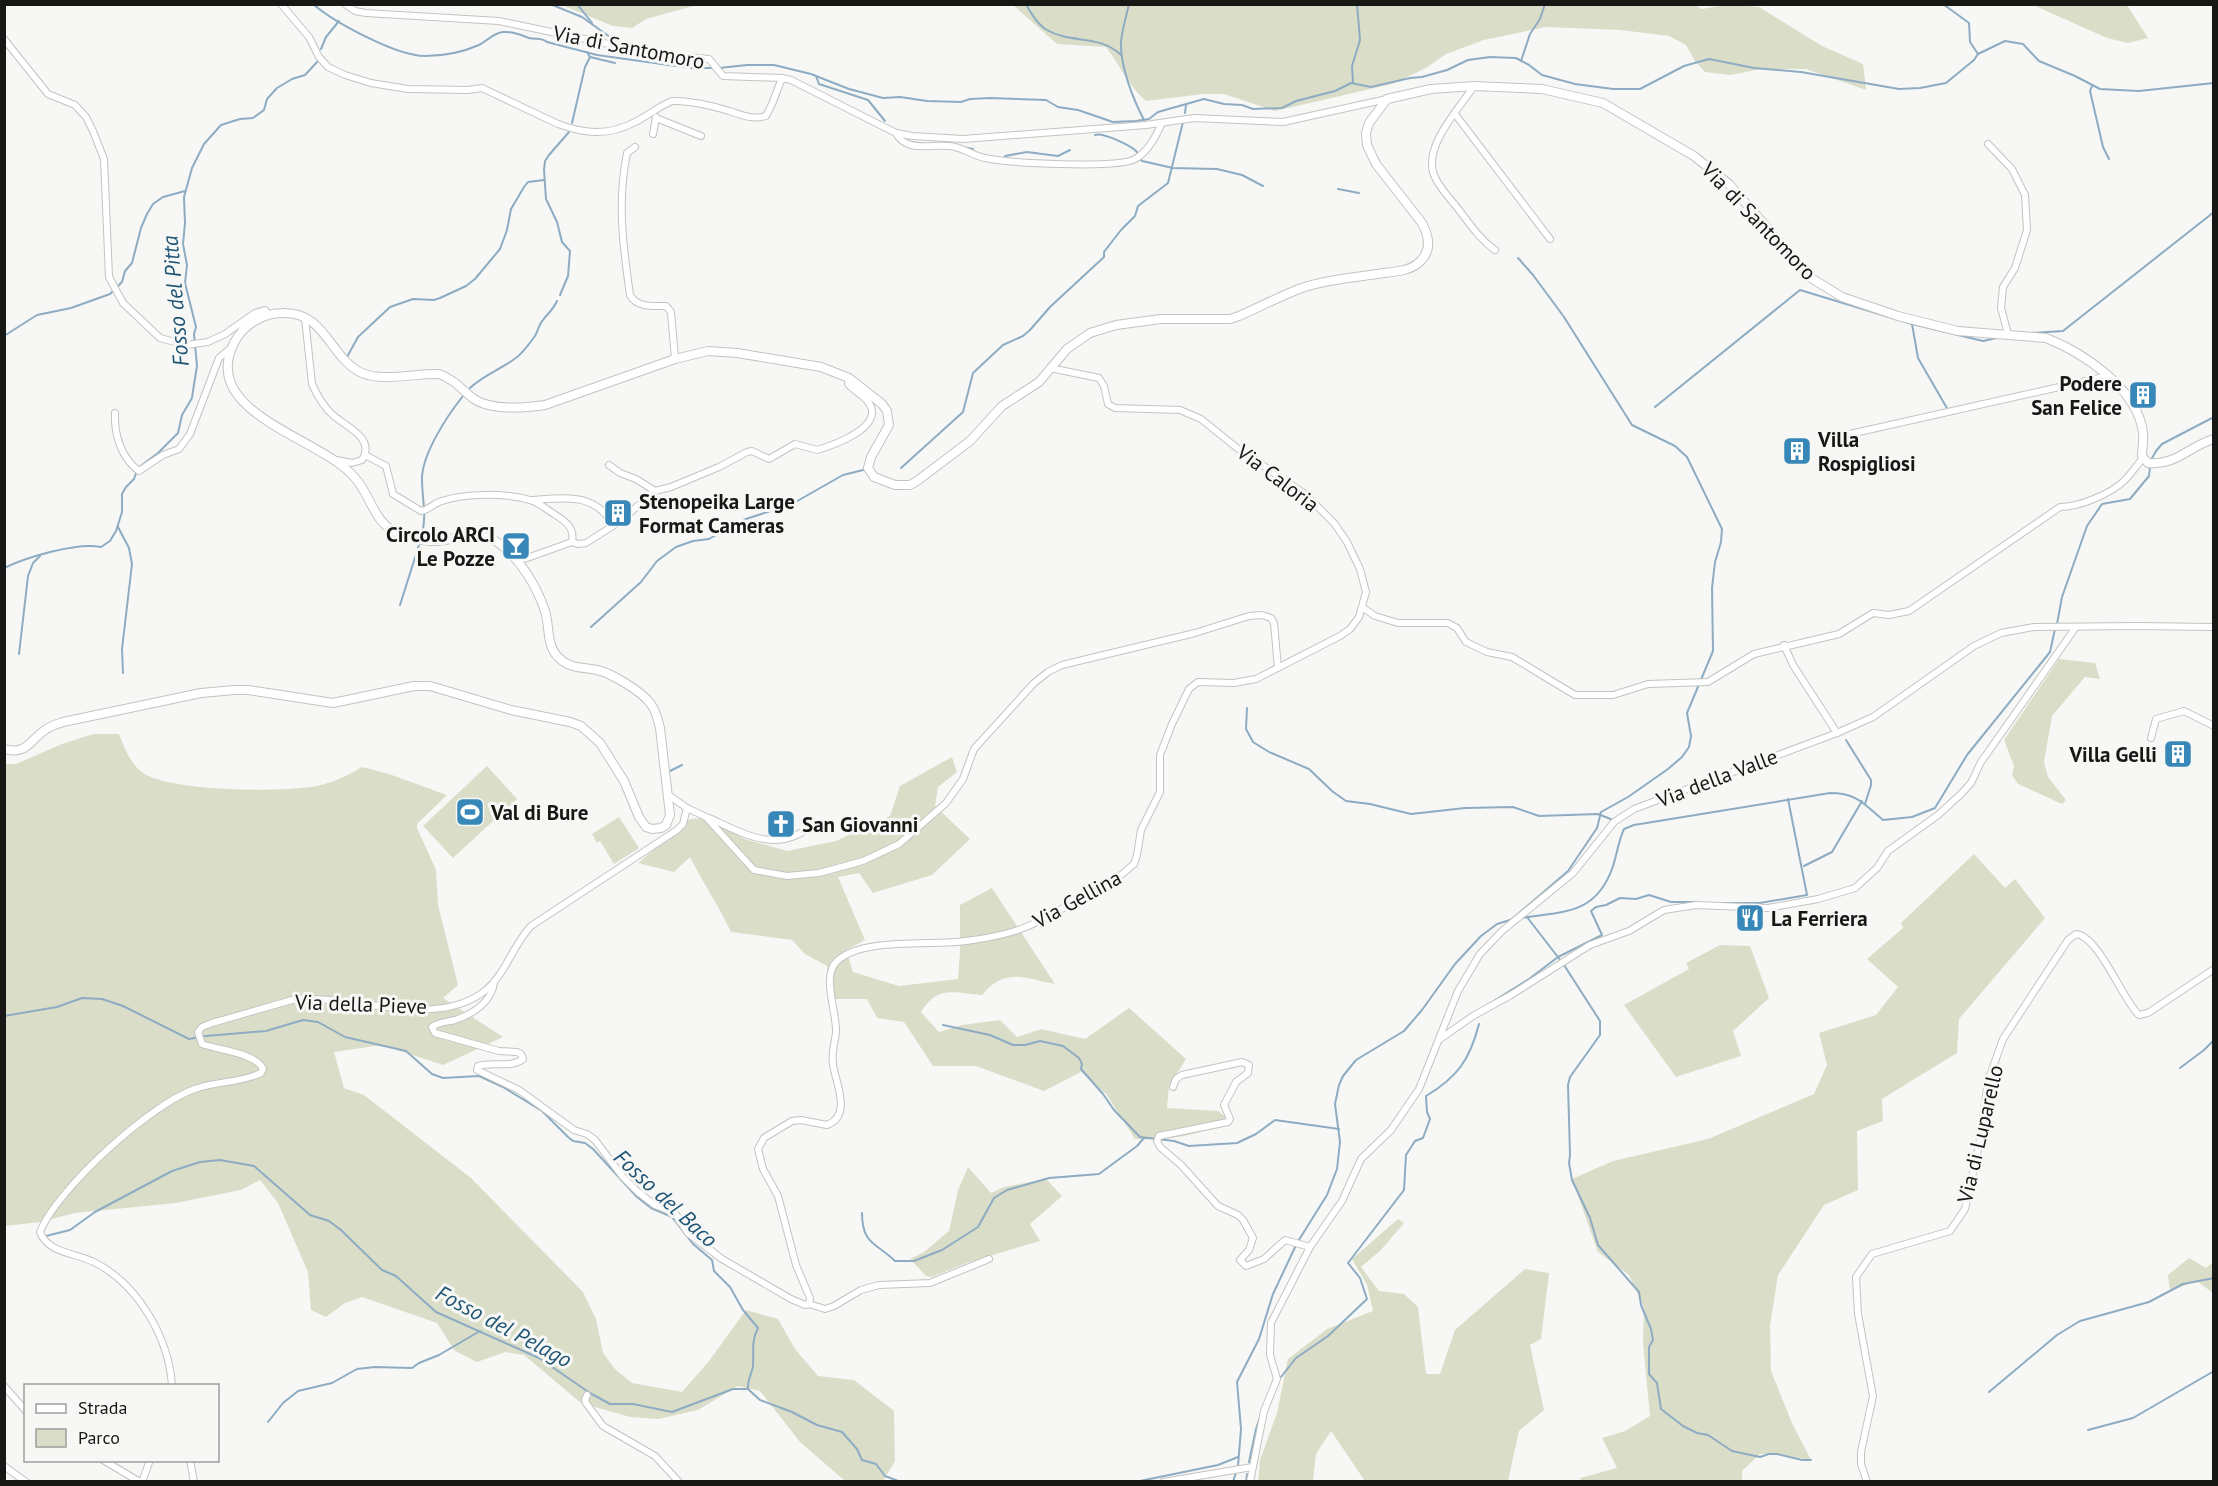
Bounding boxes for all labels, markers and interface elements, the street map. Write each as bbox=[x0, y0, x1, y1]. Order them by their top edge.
street label: Via di Santomoro bbox=[550, 19, 707, 75]
street label: Via di Santomoro bbox=[1695, 156, 1822, 286]
water label: Fosso del Pitta bbox=[155, 234, 195, 368]
place label: Podere San Felice bbox=[2031, 370, 2122, 421]
building icon: Podere San Felice bbox=[2127, 379, 2159, 411]
place label: Villa Rospigliosi bbox=[1817, 426, 1916, 477]
building icon: Villa Rospigliosi bbox=[1781, 435, 1813, 467]
street label: Via Caloria bbox=[1231, 438, 1325, 518]
place label: Stenopeika Large Format Cameras bbox=[639, 488, 795, 539]
building icon: Stenopeika Large Format Cameras bbox=[602, 497, 634, 529]
place label: Circolo ARCI Le Pozze bbox=[386, 521, 495, 572]
bar icon: Circolo ARCI Le Pozze bbox=[500, 530, 532, 562]
building icon: Villa Gelli bbox=[2162, 738, 2194, 770]
place label: Villa Gelli bbox=[2068, 741, 2157, 768]
street label: Via della Valle bbox=[1652, 743, 1781, 814]
sports icon: Val di Bure bbox=[454, 796, 486, 828]
place label: Val di Bure bbox=[490, 799, 588, 826]
church icon: San Giovanni bbox=[765, 808, 797, 840]
place label: San Giovanni bbox=[802, 811, 918, 838]
street label: Via Gellina bbox=[1027, 864, 1126, 935]
restaurant icon: La Ferriera bbox=[1734, 902, 1766, 934]
place label: La Ferriera bbox=[1771, 905, 1868, 932]
street label: Via della Pieve bbox=[294, 988, 427, 1020]
street label: Via di Luparello bbox=[1951, 1062, 2009, 1207]
water label: Fosso del Baco bbox=[608, 1143, 724, 1253]
water label: Fosso del Pelago bbox=[431, 1278, 577, 1374]
legend bbox=[24, 1384, 219, 1462]
text: Strada bbox=[78, 1396, 127, 1419]
text: Parco bbox=[78, 1426, 120, 1449]

